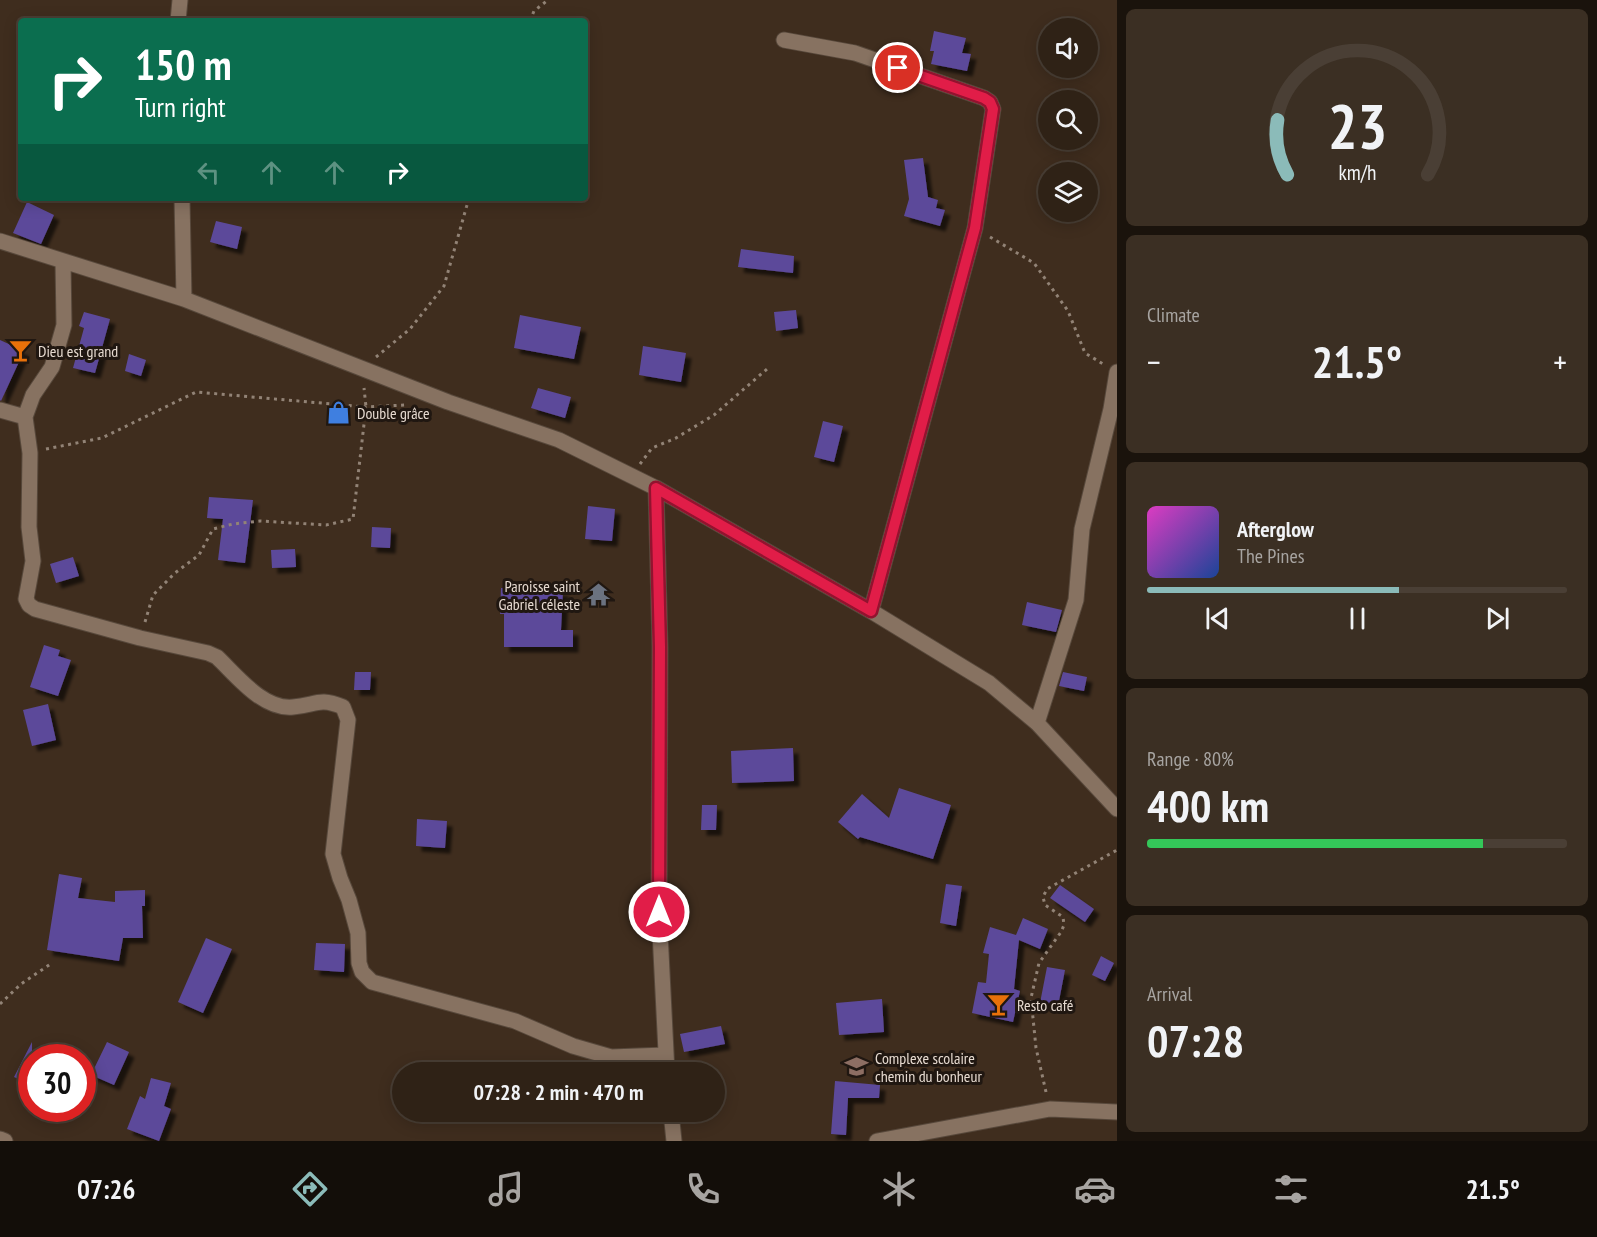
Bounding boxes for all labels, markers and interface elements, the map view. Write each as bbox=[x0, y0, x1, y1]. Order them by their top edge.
map controls bbox=[1038, 18, 1098, 222]
button: sound bbox=[1038, 18, 1098, 78]
text: 150 m bbox=[135, 37, 232, 92]
icon: right bbox=[36, 42, 114, 120]
pin bbox=[872, 42, 923, 93]
icon: arrive bbox=[881, 51, 914, 84]
text: 23 bbox=[1327, 85, 1387, 166]
text: Turn right bbox=[135, 90, 226, 124]
button: search bbox=[1038, 90, 1098, 150]
icon: left bbox=[192, 156, 225, 189]
icon: ahead bbox=[255, 156, 288, 189]
icon: ahead bbox=[318, 156, 351, 189]
icon: right bbox=[381, 156, 414, 189]
text: km/h bbox=[1338, 158, 1376, 186]
button: layers bbox=[1038, 162, 1098, 222]
text: Climate bbox=[1147, 302, 1200, 328]
text: 21.5° bbox=[1312, 332, 1402, 390]
bar icon: Dieu est grand bbox=[7, 338, 33, 364]
text: − bbox=[1147, 340, 1161, 383]
text: + bbox=[1553, 340, 1567, 383]
place label: Dieu est grand bbox=[38, 341, 118, 361]
shop icon: Double grâce bbox=[326, 400, 352, 426]
place label: Double grâce bbox=[357, 403, 430, 423]
text: Afterglow bbox=[1237, 515, 1314, 543]
text: The Pines bbox=[1237, 543, 1304, 569]
place label: Paroisse saint Gabriel céleste bbox=[499, 576, 581, 614]
temple icon: Paroisse saint Gabriel céleste bbox=[585, 582, 611, 608]
icon: previous bbox=[1201, 602, 1234, 635]
icon: pause bbox=[1341, 602, 1374, 635]
icon: next bbox=[1481, 602, 1514, 635]
text: Range · 80% bbox=[1147, 746, 1234, 772]
text: 400 km bbox=[1147, 776, 1269, 834]
position arrow bbox=[627, 880, 691, 944]
text: Arrival bbox=[1147, 981, 1192, 1007]
bar icon: Resto café bbox=[986, 992, 1012, 1018]
place label: Resto café bbox=[1017, 995, 1073, 1015]
text: 07:28 bbox=[1147, 1011, 1244, 1069]
speed limit sign: 30 bbox=[18, 1044, 96, 1122]
place label: Complexe scolaire chemin du bonheur bbox=[875, 1048, 982, 1086]
school or university icon: Complexe scolaire chemin du bonheur bbox=[844, 1054, 870, 1080]
text: 07:28 · 2 min · 470 m bbox=[473, 1078, 644, 1106]
icon: directions bbox=[289, 1168, 331, 1210]
icon: music bbox=[485, 1168, 527, 1210]
icon: phone bbox=[682, 1168, 724, 1210]
icon: climate bbox=[878, 1168, 920, 1210]
icon: car bbox=[1074, 1168, 1116, 1210]
icon: filters bbox=[1270, 1168, 1312, 1210]
text: 07:26 bbox=[77, 1172, 135, 1206]
text: 21.5° bbox=[1466, 1172, 1520, 1206]

